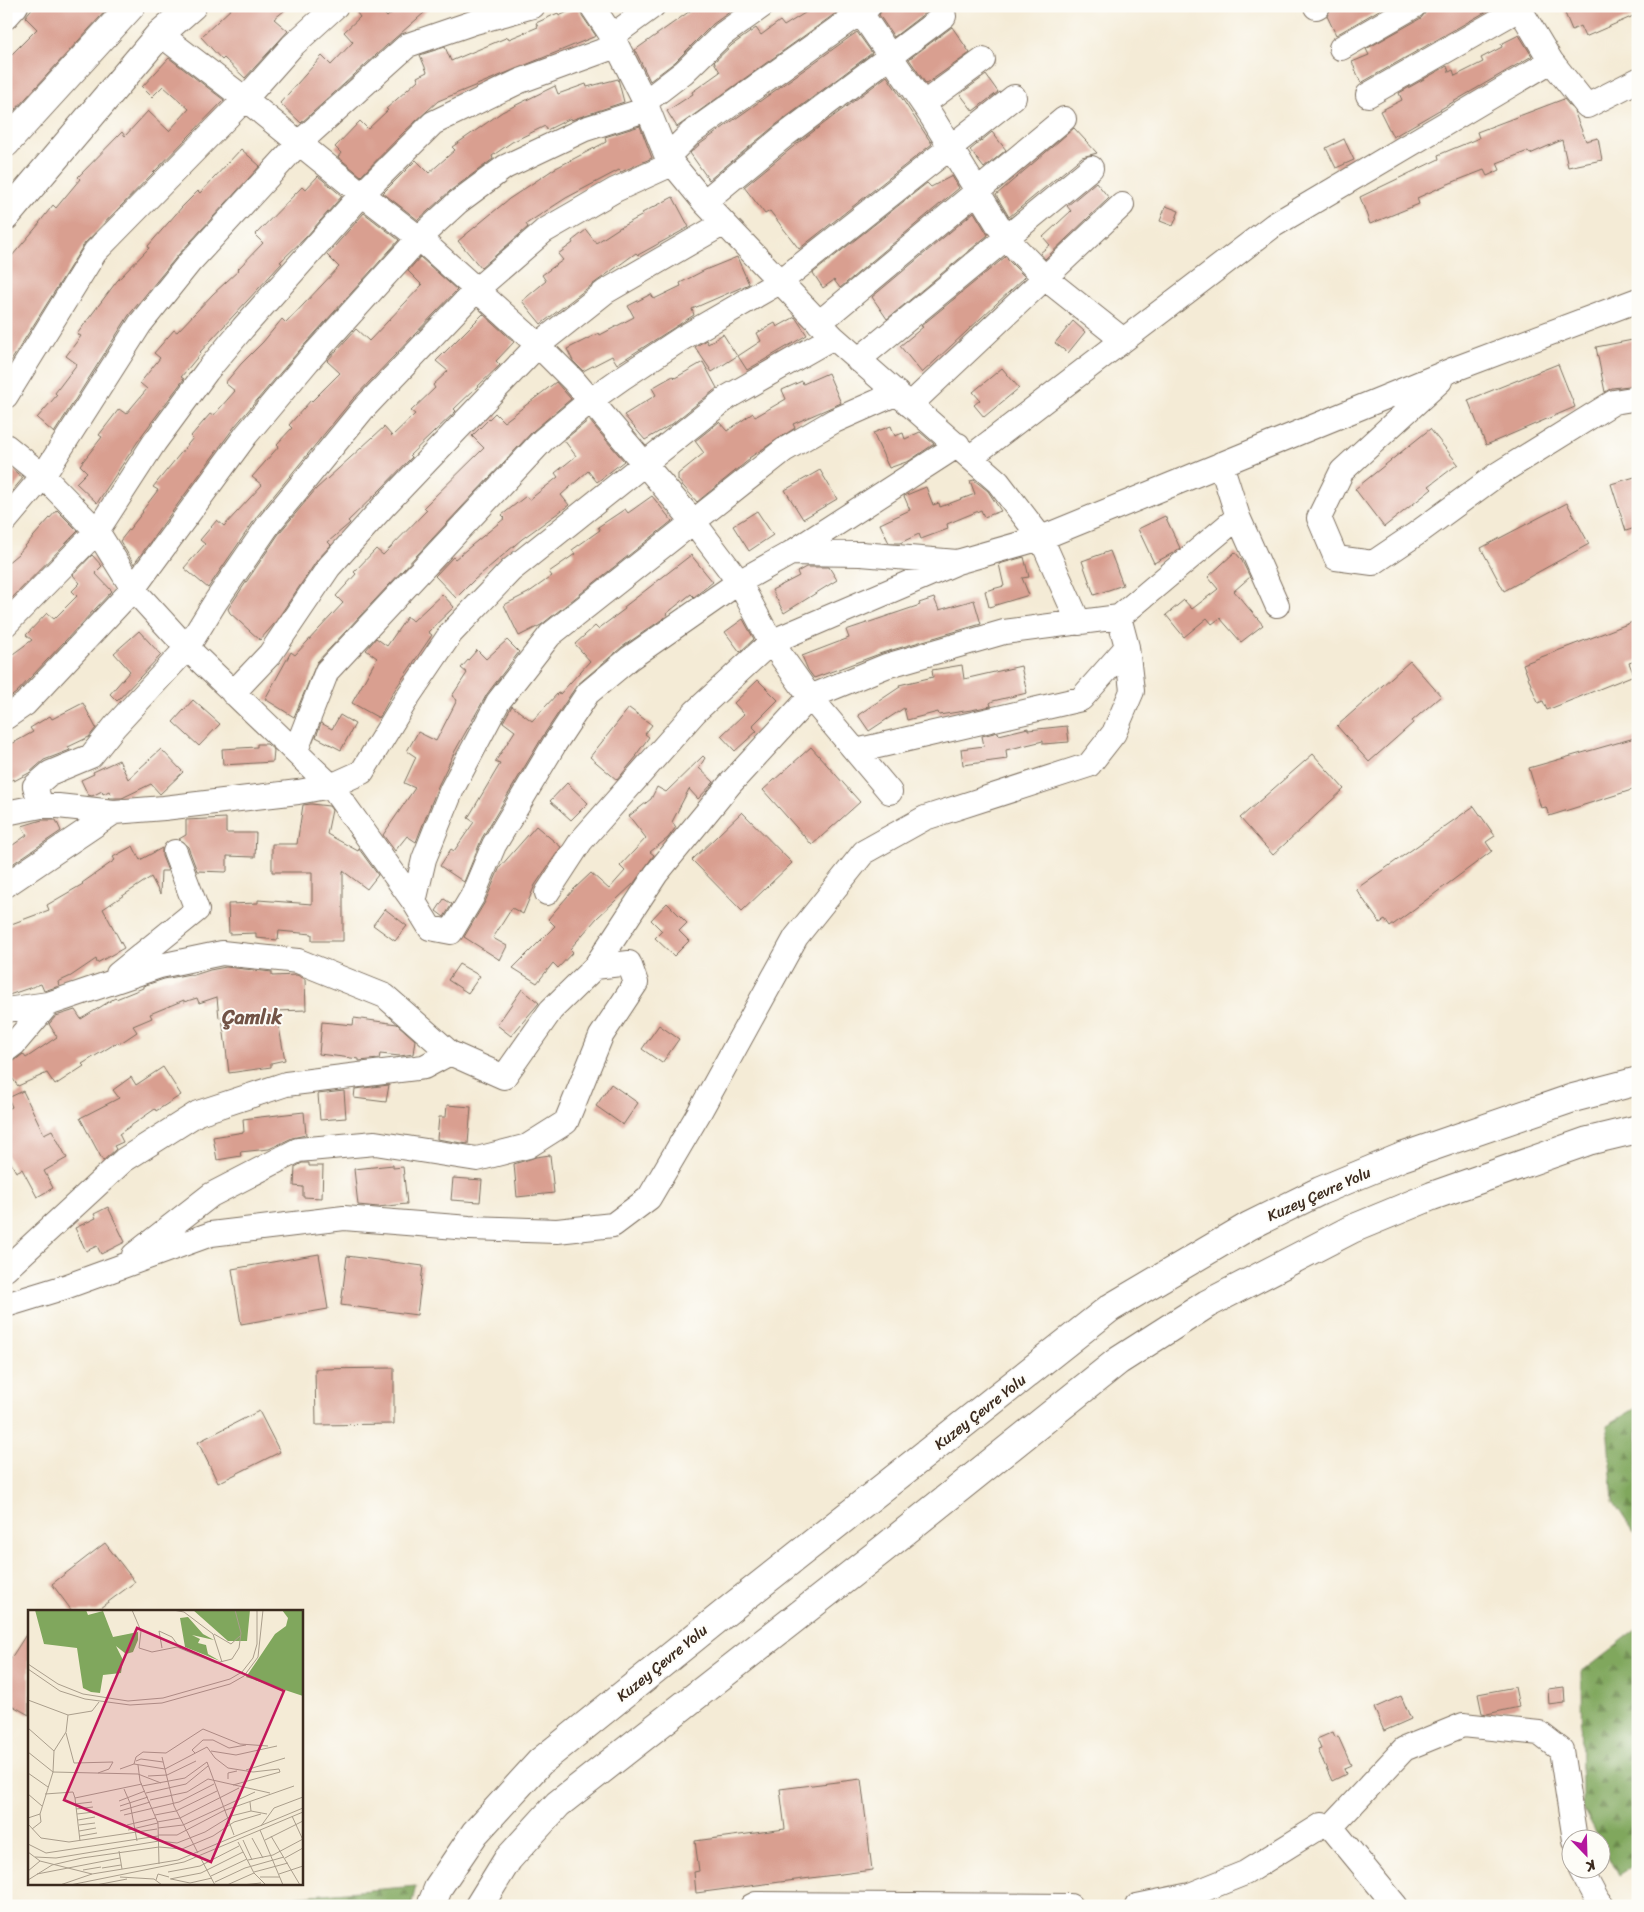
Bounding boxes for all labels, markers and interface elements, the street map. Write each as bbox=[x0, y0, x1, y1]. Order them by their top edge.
district label: Çamlık bbox=[221, 1000, 283, 1035]
street label: Kuzey Çevre Yolu bbox=[1263, 1159, 1375, 1229]
street label: Kuzey Çevre Yolu bbox=[928, 1367, 1032, 1457]
inset map bbox=[28, 1610, 302, 1884]
street label: Kuzey Çevre Yolu bbox=[611, 1618, 713, 1708]
north arrow bbox=[1562, 1830, 1612, 1880]
text: K bbox=[1581, 1852, 1601, 1879]

